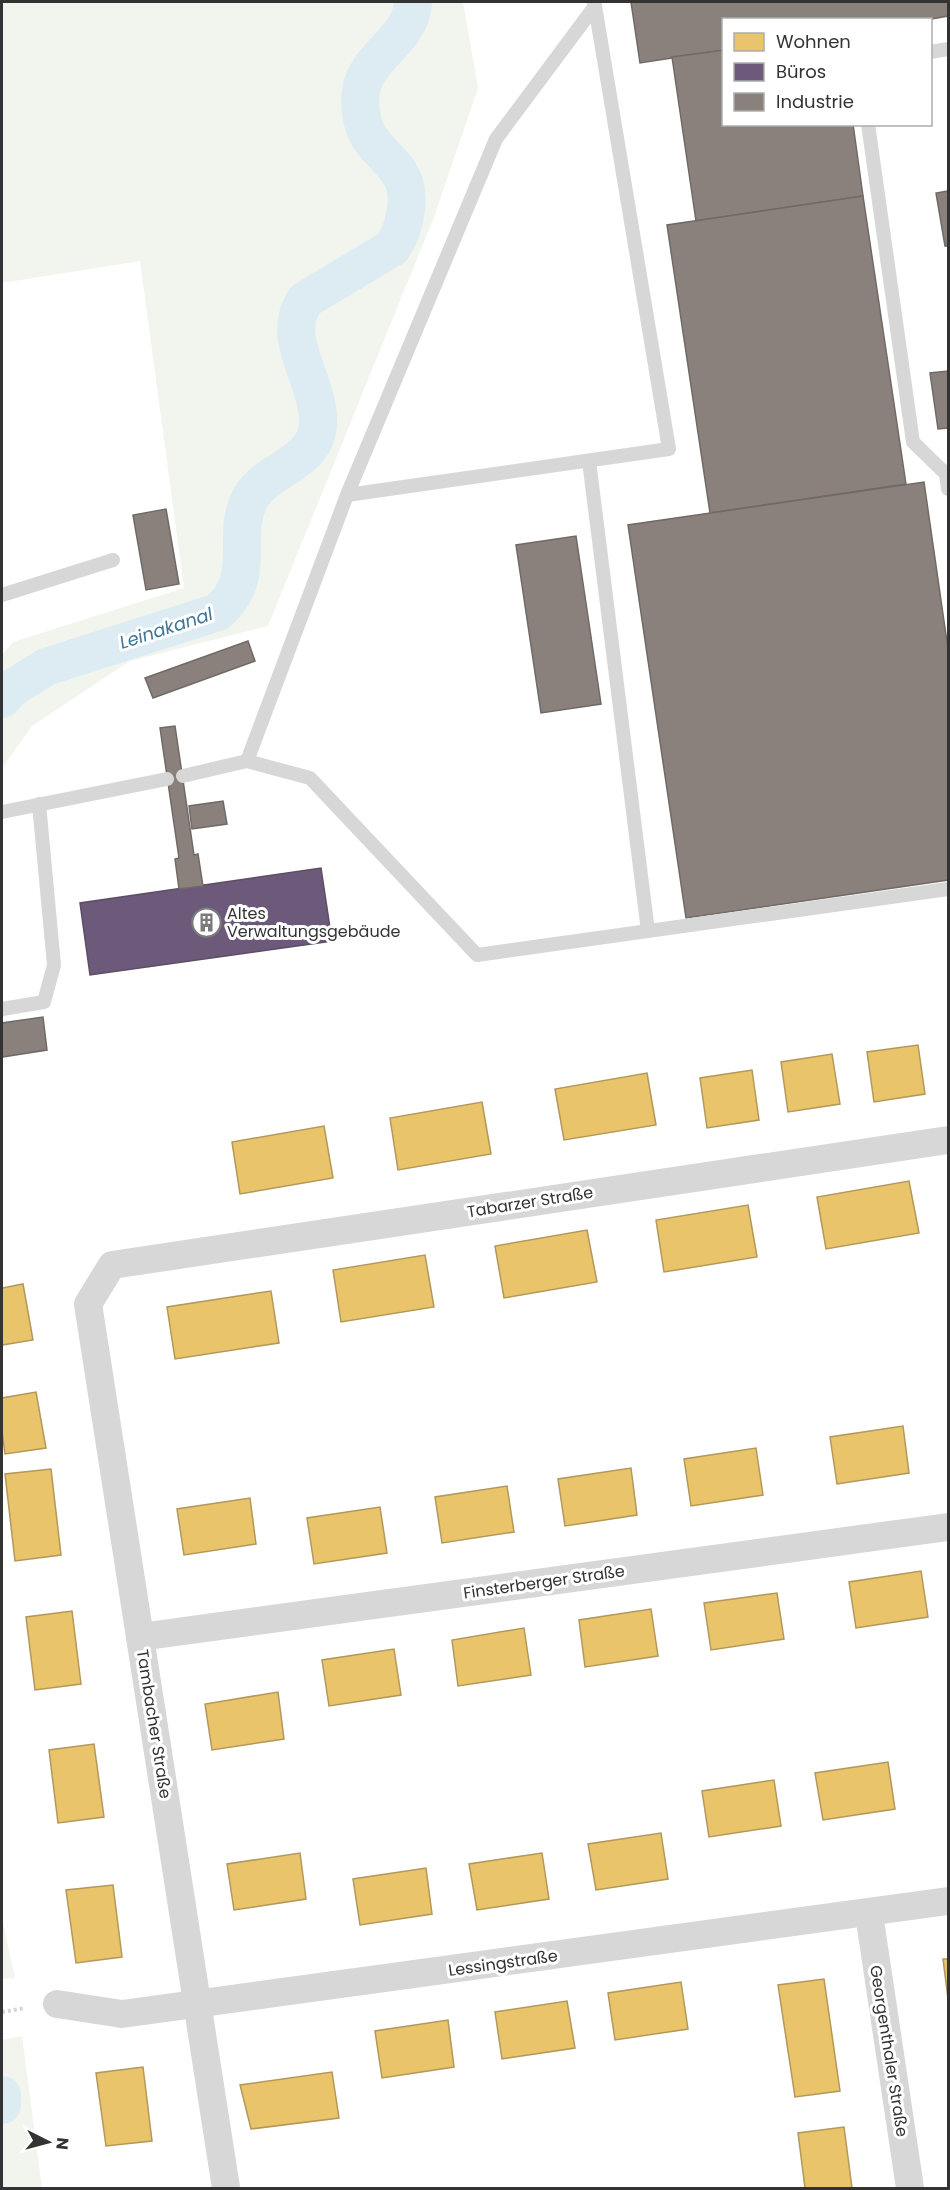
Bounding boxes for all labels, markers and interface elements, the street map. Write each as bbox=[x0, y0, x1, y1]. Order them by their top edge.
legend bbox=[722, 18, 932, 126]
text: Wohnen bbox=[776, 29, 851, 54]
text: Büros bbox=[776, 59, 826, 84]
text: Industrie bbox=[776, 89, 854, 114]
water label: Leinakanal bbox=[116, 601, 216, 655]
place label: Altes Verwaltungsgebäude bbox=[227, 902, 400, 943]
building icon: Altes Verwaltungsgebäude bbox=[190, 906, 222, 938]
street label: Tabarzer Straße bbox=[465, 1181, 595, 1223]
street label: Finsterberger Straße bbox=[462, 1559, 626, 1605]
street label: Tambacher Straße bbox=[131, 1648, 177, 1800]
street label: Lessingstraße bbox=[447, 1944, 559, 1982]
street label: Georgenthaler Straße bbox=[864, 1964, 914, 2138]
north arrow bbox=[18, 2112, 78, 2172]
text: N bbox=[50, 2136, 74, 2151]

